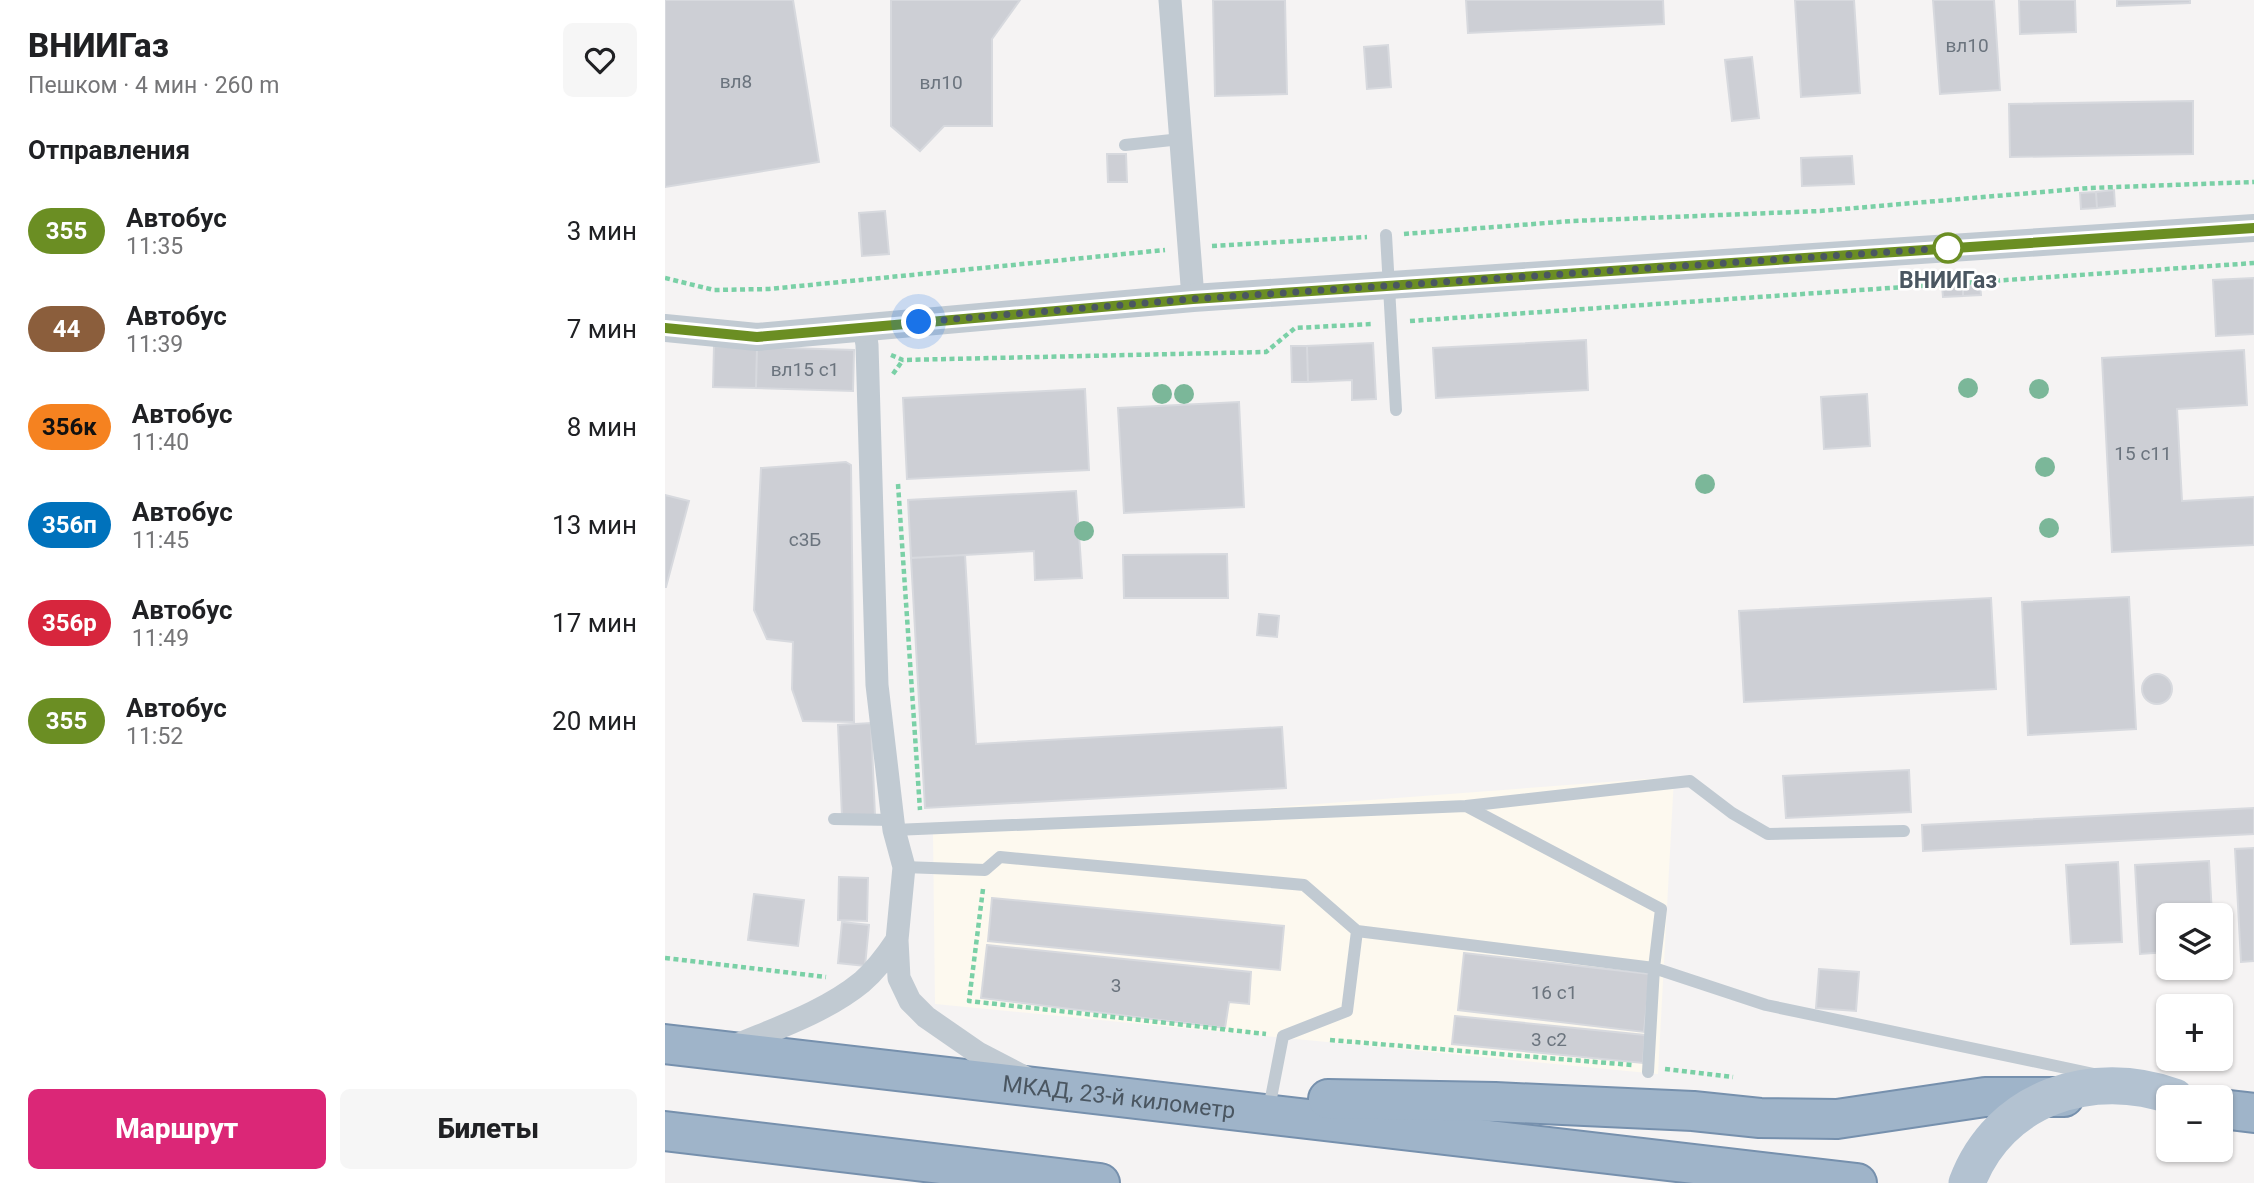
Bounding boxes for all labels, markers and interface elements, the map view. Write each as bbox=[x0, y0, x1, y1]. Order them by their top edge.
button: heart bbox=[563, 23, 637, 97]
text: ВНИИГаз bbox=[28, 26, 169, 65]
house number: вл10 bbox=[1945, 34, 1989, 57]
house number: вл8 bbox=[720, 70, 752, 93]
house number: вл10 bbox=[919, 71, 963, 94]
text: Пешком · 4 мин · 260 m bbox=[28, 72, 279, 99]
text: Отправления bbox=[28, 135, 190, 165]
text: Автобус bbox=[126, 203, 227, 233]
text: 3 мин bbox=[567, 216, 637, 246]
text: 355 bbox=[46, 217, 87, 245]
text: 11:35 bbox=[126, 233, 183, 260]
marker: ВНИИГаз bbox=[1933, 233, 1963, 263]
place label: ВНИИГаз bbox=[1899, 267, 1997, 294]
text: Автобус bbox=[126, 301, 227, 331]
your location bbox=[901, 304, 936, 339]
text: 7 мин bbox=[567, 314, 637, 344]
text: 44 bbox=[53, 315, 80, 343]
text: 11:39 bbox=[126, 331, 183, 358]
house number: вл15 с1 bbox=[771, 358, 839, 381]
text: Автобус bbox=[132, 399, 233, 429]
text: 8 мин bbox=[567, 412, 637, 442]
text: 356к bbox=[42, 413, 97, 441]
text: 11:40 bbox=[132, 429, 189, 456]
house number: 15 с11 bbox=[2114, 442, 2172, 465]
text: Автобус bbox=[132, 497, 233, 527]
text: 13 мин bbox=[552, 510, 637, 540]
text: 356п bbox=[42, 511, 97, 539]
text: 11:45 bbox=[132, 527, 189, 554]
house number: с3Б bbox=[789, 528, 821, 551]
text: Автобус bbox=[132, 595, 233, 625]
text: 17 мин bbox=[552, 608, 637, 638]
text: 356р bbox=[42, 609, 97, 637]
text: 11:49 bbox=[132, 625, 189, 652]
text: Автобус bbox=[126, 693, 227, 723]
text: 20 мин bbox=[552, 706, 637, 736]
text: 355 bbox=[46, 707, 87, 735]
text: 11:52 bbox=[126, 723, 183, 750]
map controls bbox=[2156, 903, 2233, 1162]
button: layers bbox=[2156, 903, 2233, 980]
house number: 3 bbox=[1111, 974, 1121, 997]
house number: 16 с1 bbox=[1531, 981, 1577, 1004]
button: + bbox=[2156, 994, 2233, 1071]
house number: 3 с2 bbox=[1531, 1028, 1567, 1051]
street label: МКАД, 23-й километр bbox=[1001, 1070, 1237, 1124]
button: − bbox=[2156, 1085, 2233, 1162]
button: Маршрут bbox=[28, 1089, 326, 1169]
button: Билеты bbox=[340, 1089, 637, 1169]

